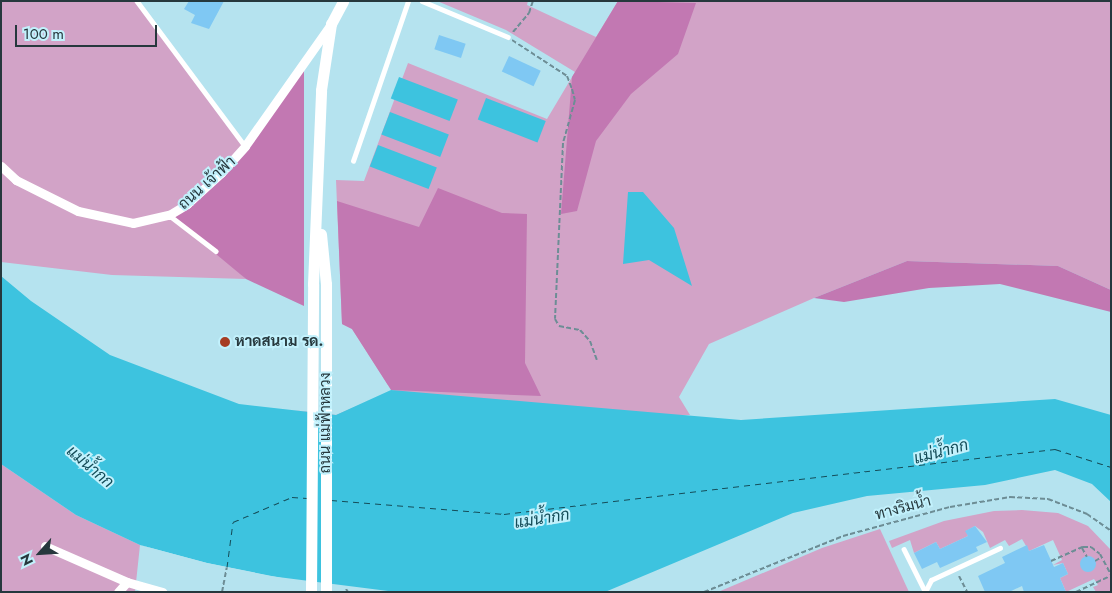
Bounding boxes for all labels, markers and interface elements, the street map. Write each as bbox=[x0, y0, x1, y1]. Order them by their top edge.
scale bar bbox=[18, 15, 160, 47]
text: 100 m bbox=[23, 23, 64, 45]
street label: ถนน เจ้าฟ้า bbox=[175, 153, 239, 213]
place label: หาดสนาม รด. bbox=[235, 333, 323, 351]
marker: หาดสนาม รด. bbox=[219, 336, 231, 348]
street label: ถนน แม่ฟ้าหลวง bbox=[317, 372, 335, 474]
water label: แม่น้ำกก bbox=[912, 436, 970, 468]
water label: แม่น้ำกก bbox=[63, 442, 117, 492]
street label: ทางริมน้ำ bbox=[873, 492, 933, 524]
water label: แม่น้ำกก bbox=[513, 505, 571, 533]
north arrow bbox=[15, 528, 65, 578]
text: N bbox=[15, 550, 38, 569]

